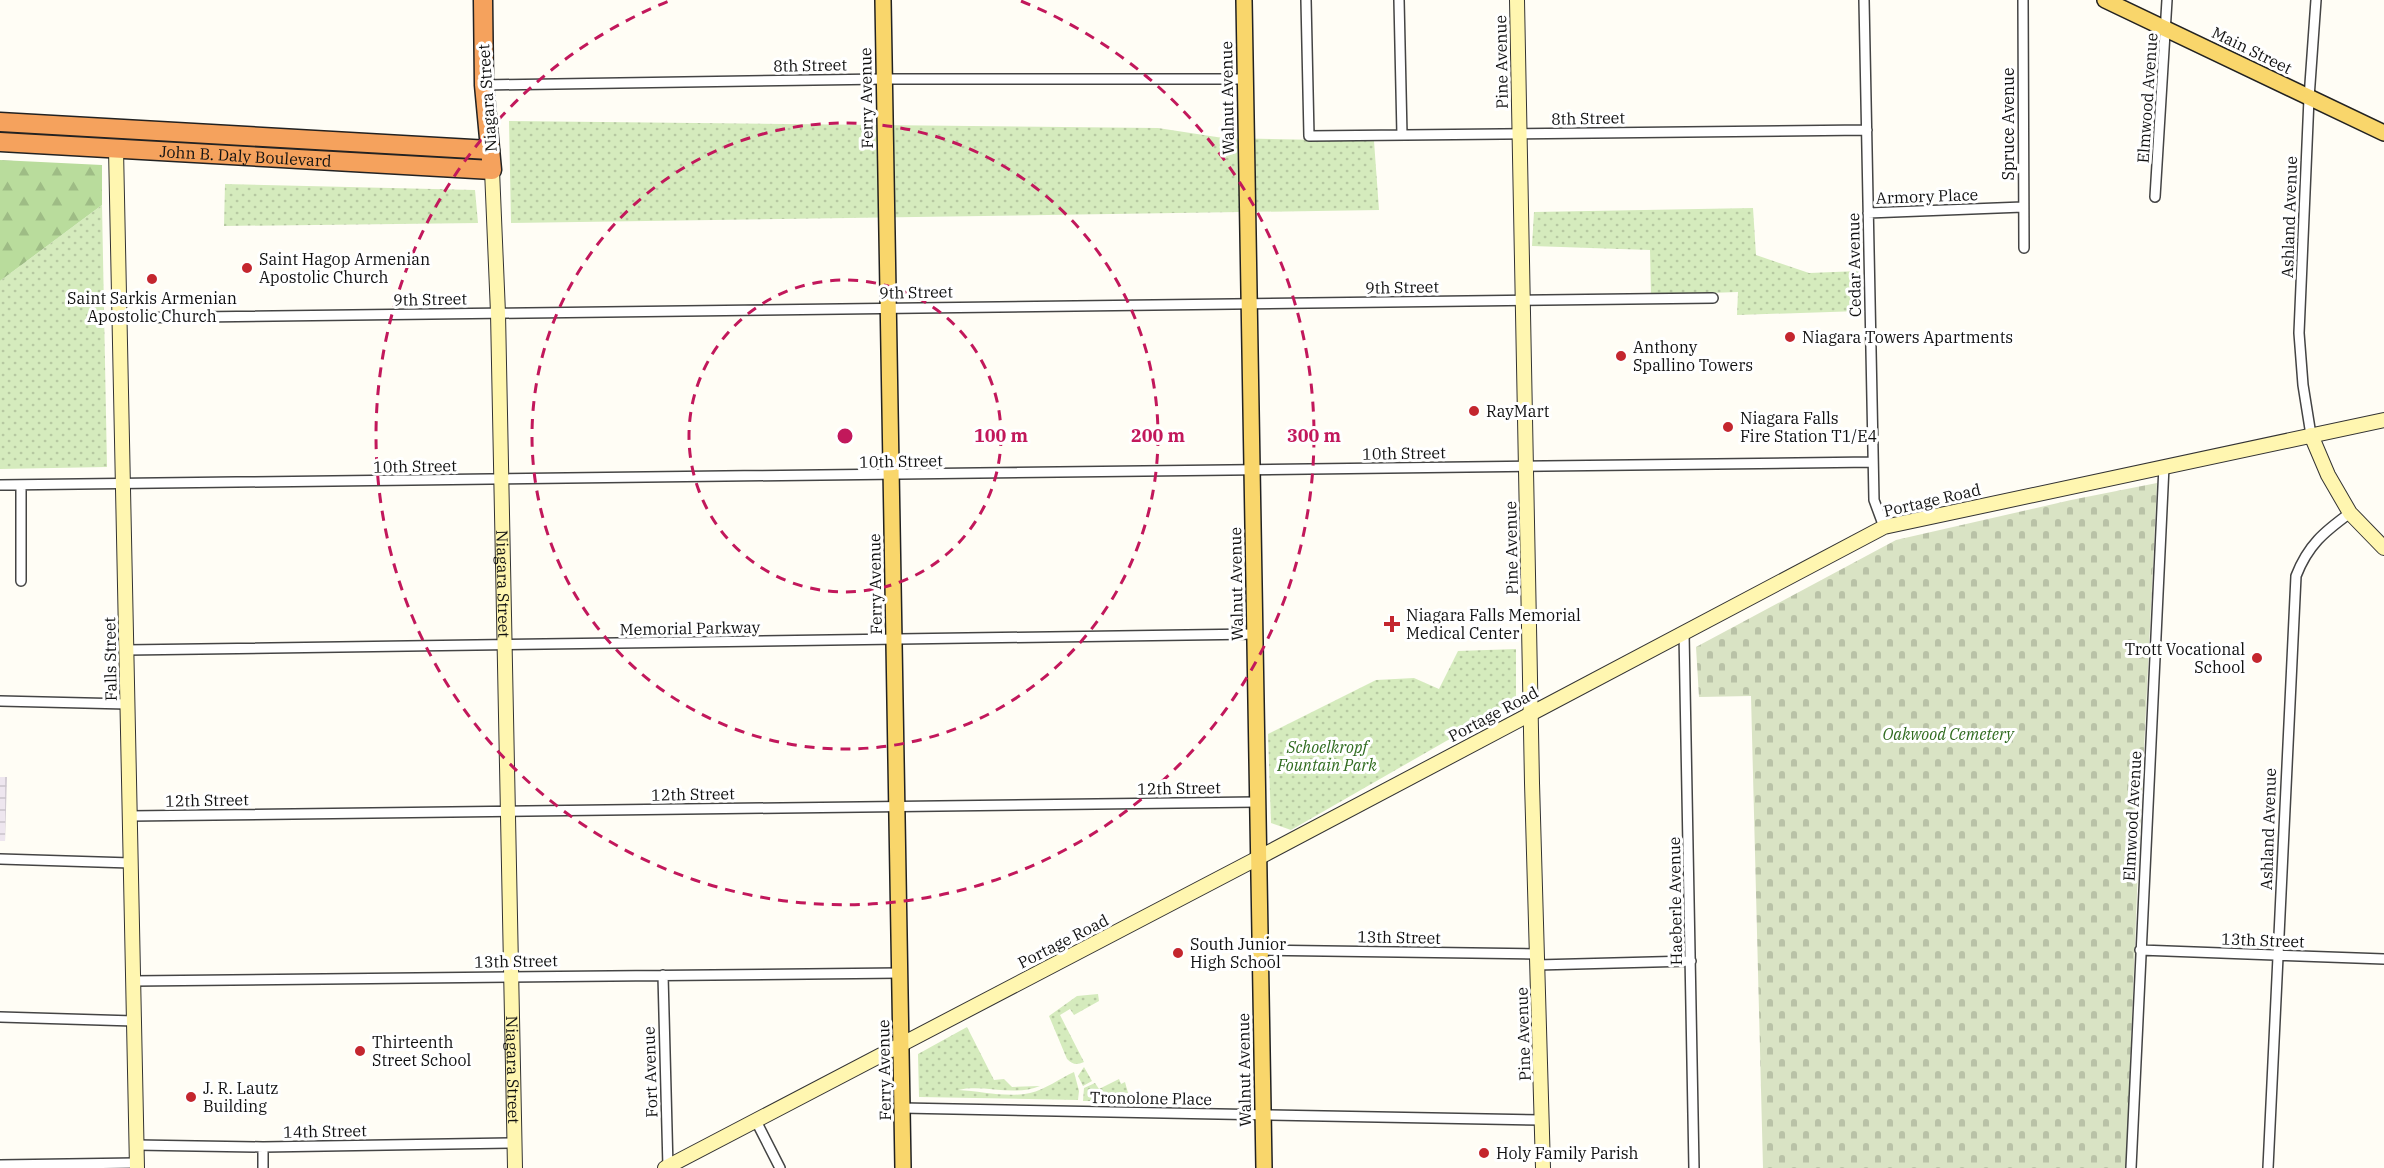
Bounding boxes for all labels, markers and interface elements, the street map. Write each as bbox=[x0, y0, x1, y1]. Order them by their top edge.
street label: Pine Avenue bbox=[1490, 15, 1512, 109]
street label: Main Street bbox=[2209, 22, 2296, 78]
street label: Elmwood Avenue bbox=[2132, 32, 2162, 164]
street label: Walnut Avenue bbox=[1216, 41, 1238, 155]
street label: Niagara Street bbox=[473, 43, 501, 153]
street label: Ferry Avenue bbox=[855, 47, 877, 149]
street label: 8th Street bbox=[773, 54, 847, 76]
street label: Spruce Avenue bbox=[1998, 67, 2018, 181]
street label: 8th Street bbox=[1551, 107, 1625, 129]
street label: John B. Daly Boulevard bbox=[159, 141, 333, 171]
street label: Ashland Avenue bbox=[2277, 156, 2301, 278]
street label: Armory Place bbox=[1875, 184, 1979, 208]
street label: Cedar Avenue bbox=[1843, 213, 1865, 317]
place label: Saint Hagop Armenian Apostolic Church bbox=[259, 249, 430, 287]
marker: Saint Hagop Armenian Apostolic Church bbox=[240, 261, 254, 275]
marker: Saint Sarkis Armenian Apostolic Church bbox=[145, 272, 159, 286]
street label: 9th Street bbox=[1365, 276, 1439, 298]
street label: 9th Street bbox=[879, 281, 953, 303]
place label: Saint Sarkis Armenian Apostolic Church bbox=[67, 288, 237, 326]
street label: 9th Street bbox=[393, 288, 467, 310]
place label: Niagara Towers Apartments bbox=[1802, 327, 2013, 347]
marker: Niagara Towers Apartments bbox=[1783, 330, 1797, 344]
place label: Anthony Spallino Towers bbox=[1633, 337, 1753, 375]
marker: Anthony Spallino Towers bbox=[1614, 349, 1628, 363]
place label: RayMart bbox=[1486, 401, 1550, 421]
marker: RayMart bbox=[1467, 404, 1481, 418]
place label: Niagara Falls Fire Station T1/E4 bbox=[1740, 408, 1877, 446]
marker: Niagara Falls Fire Station T1/E4 bbox=[1721, 420, 1735, 434]
text: 100 m bbox=[974, 424, 1029, 447]
text: 200 m bbox=[1131, 424, 1186, 447]
text: 300 m bbox=[1287, 424, 1342, 447]
centre of rings bbox=[835, 426, 855, 446]
street label: 10th Street bbox=[1362, 442, 1446, 464]
street label: 10th Street bbox=[859, 450, 943, 472]
street label: 10th Street bbox=[373, 455, 457, 477]
street label: Portage Road bbox=[1881, 479, 1983, 521]
street label: Pine Avenue bbox=[1500, 501, 1522, 595]
street label: Walnut Avenue bbox=[1225, 527, 1247, 641]
street label: Niagara Street bbox=[492, 530, 514, 638]
street label: Ferry Avenue bbox=[864, 533, 886, 635]
place label: Niagara Falls Memorial Medical Center bbox=[1406, 605, 1581, 643]
marker: Niagara Falls Memorial Medical Center bbox=[1383, 615, 1401, 633]
street label: Falls Street bbox=[99, 616, 121, 701]
street label: Memorial Parkway bbox=[620, 617, 761, 639]
place label: Trott Vocational School bbox=[2125, 639, 2245, 677]
marker: Trott Vocational School bbox=[2250, 651, 2264, 665]
street label: Portage Road bbox=[1444, 682, 1542, 746]
park label: Oakwood Cemetery bbox=[1882, 724, 2015, 744]
park label: Schoelkropf Fountain Park bbox=[1276, 737, 1377, 775]
street label: Elmwood Avenue bbox=[2119, 750, 2145, 882]
street label: Ashland Avenue bbox=[2256, 768, 2280, 890]
street label: 12th Street bbox=[1137, 777, 1221, 799]
street label: 12th Street bbox=[651, 783, 735, 805]
street label: 12th Street bbox=[165, 789, 249, 811]
street label: Haeberle Avenue bbox=[1664, 837, 1686, 965]
street label: Portage Road bbox=[1014, 909, 1112, 972]
street label: 13th Street bbox=[1357, 926, 1441, 948]
street label: 13th Street bbox=[2221, 929, 2305, 951]
place label: South Junior High School bbox=[1190, 934, 1286, 972]
marker: South Junior High School bbox=[1171, 946, 1185, 960]
street label: 13th Street bbox=[474, 950, 558, 972]
street label: Pine Avenue bbox=[1511, 987, 1535, 1081]
street label: Walnut Avenue bbox=[1233, 1013, 1255, 1127]
street label: Niagara Street bbox=[502, 1015, 524, 1124]
street label: Ferry Avenue bbox=[873, 1019, 895, 1121]
street label: Fort Avenue bbox=[638, 1026, 662, 1118]
place label: Thirteenth Street School bbox=[372, 1032, 472, 1070]
marker: Thirteenth Street School bbox=[353, 1044, 367, 1058]
place label: J. R. Lautz Building bbox=[203, 1078, 278, 1116]
street label: Tronolone Place bbox=[1090, 1087, 1212, 1109]
marker: J. R. Lautz Building bbox=[184, 1090, 198, 1104]
street label: 14th Street bbox=[283, 1120, 367, 1142]
place label: Holy Family Parish bbox=[1496, 1143, 1639, 1163]
marker: Holy Family Parish bbox=[1477, 1146, 1491, 1160]

